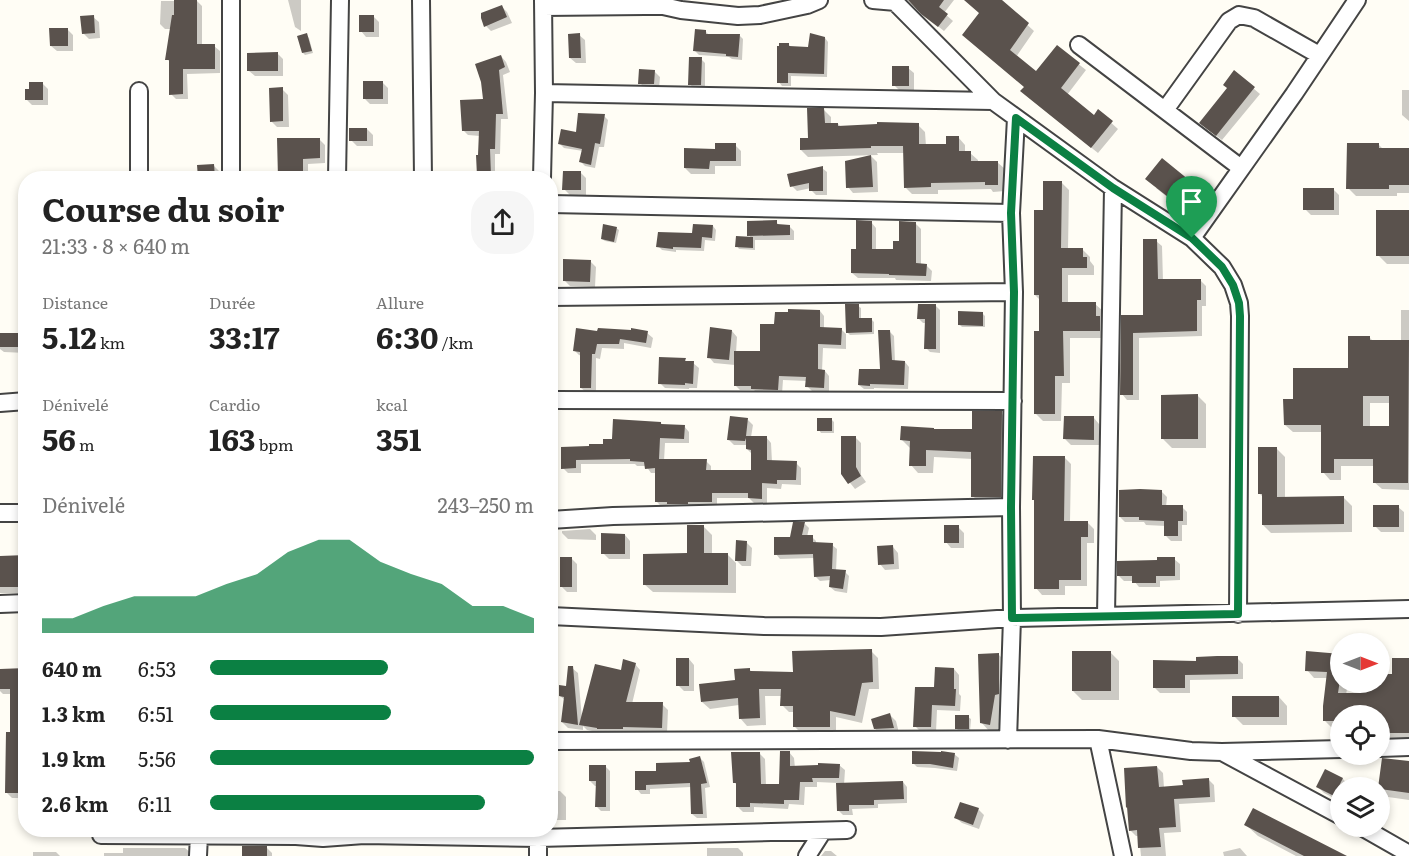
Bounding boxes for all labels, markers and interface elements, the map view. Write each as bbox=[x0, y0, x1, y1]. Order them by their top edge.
pin bbox=[1166, 176, 1217, 238]
text: Course du soir bbox=[42, 183, 284, 232]
icon: arrive bbox=[1175, 185, 1208, 218]
button: share bbox=[471, 191, 534, 254]
text: 21:33 · 8 × 640 m bbox=[42, 230, 190, 260]
text: Distance bbox=[42, 290, 108, 314]
text: Durée bbox=[209, 290, 255, 314]
text: Allure bbox=[376, 290, 424, 314]
text: 5.12 bbox=[42, 314, 97, 358]
text: 33:17 bbox=[209, 314, 280, 358]
text: 6:30 bbox=[376, 314, 438, 358]
text: km bbox=[97, 330, 125, 354]
text: /km bbox=[438, 330, 474, 354]
text: Dénivelé bbox=[42, 392, 108, 416]
text: Cardio bbox=[209, 392, 260, 416]
text: kcal bbox=[376, 392, 408, 416]
text: 56 bbox=[42, 416, 76, 460]
text: 163 bbox=[209, 416, 256, 460]
text: 351 bbox=[376, 416, 421, 460]
text: m bbox=[76, 432, 95, 456]
text: bpm bbox=[256, 432, 294, 456]
text: Dénivelé bbox=[42, 489, 125, 519]
text: 243–250 m bbox=[438, 489, 534, 519]
north arrow bbox=[1330, 633, 1390, 693]
map controls bbox=[1330, 633, 1390, 837]
text: 640 m bbox=[42, 653, 102, 683]
text: 6:53 bbox=[138, 653, 176, 683]
text: 1.3 km bbox=[42, 698, 105, 728]
text: 6:51 bbox=[138, 698, 174, 728]
button: locate bbox=[1330, 705, 1390, 765]
text: 1.9 km bbox=[42, 743, 106, 773]
text: 5:56 bbox=[138, 743, 176, 773]
button: layers bbox=[1330, 777, 1390, 837]
text: 2.6 km bbox=[42, 788, 108, 818]
text: 6:11 bbox=[138, 788, 172, 818]

